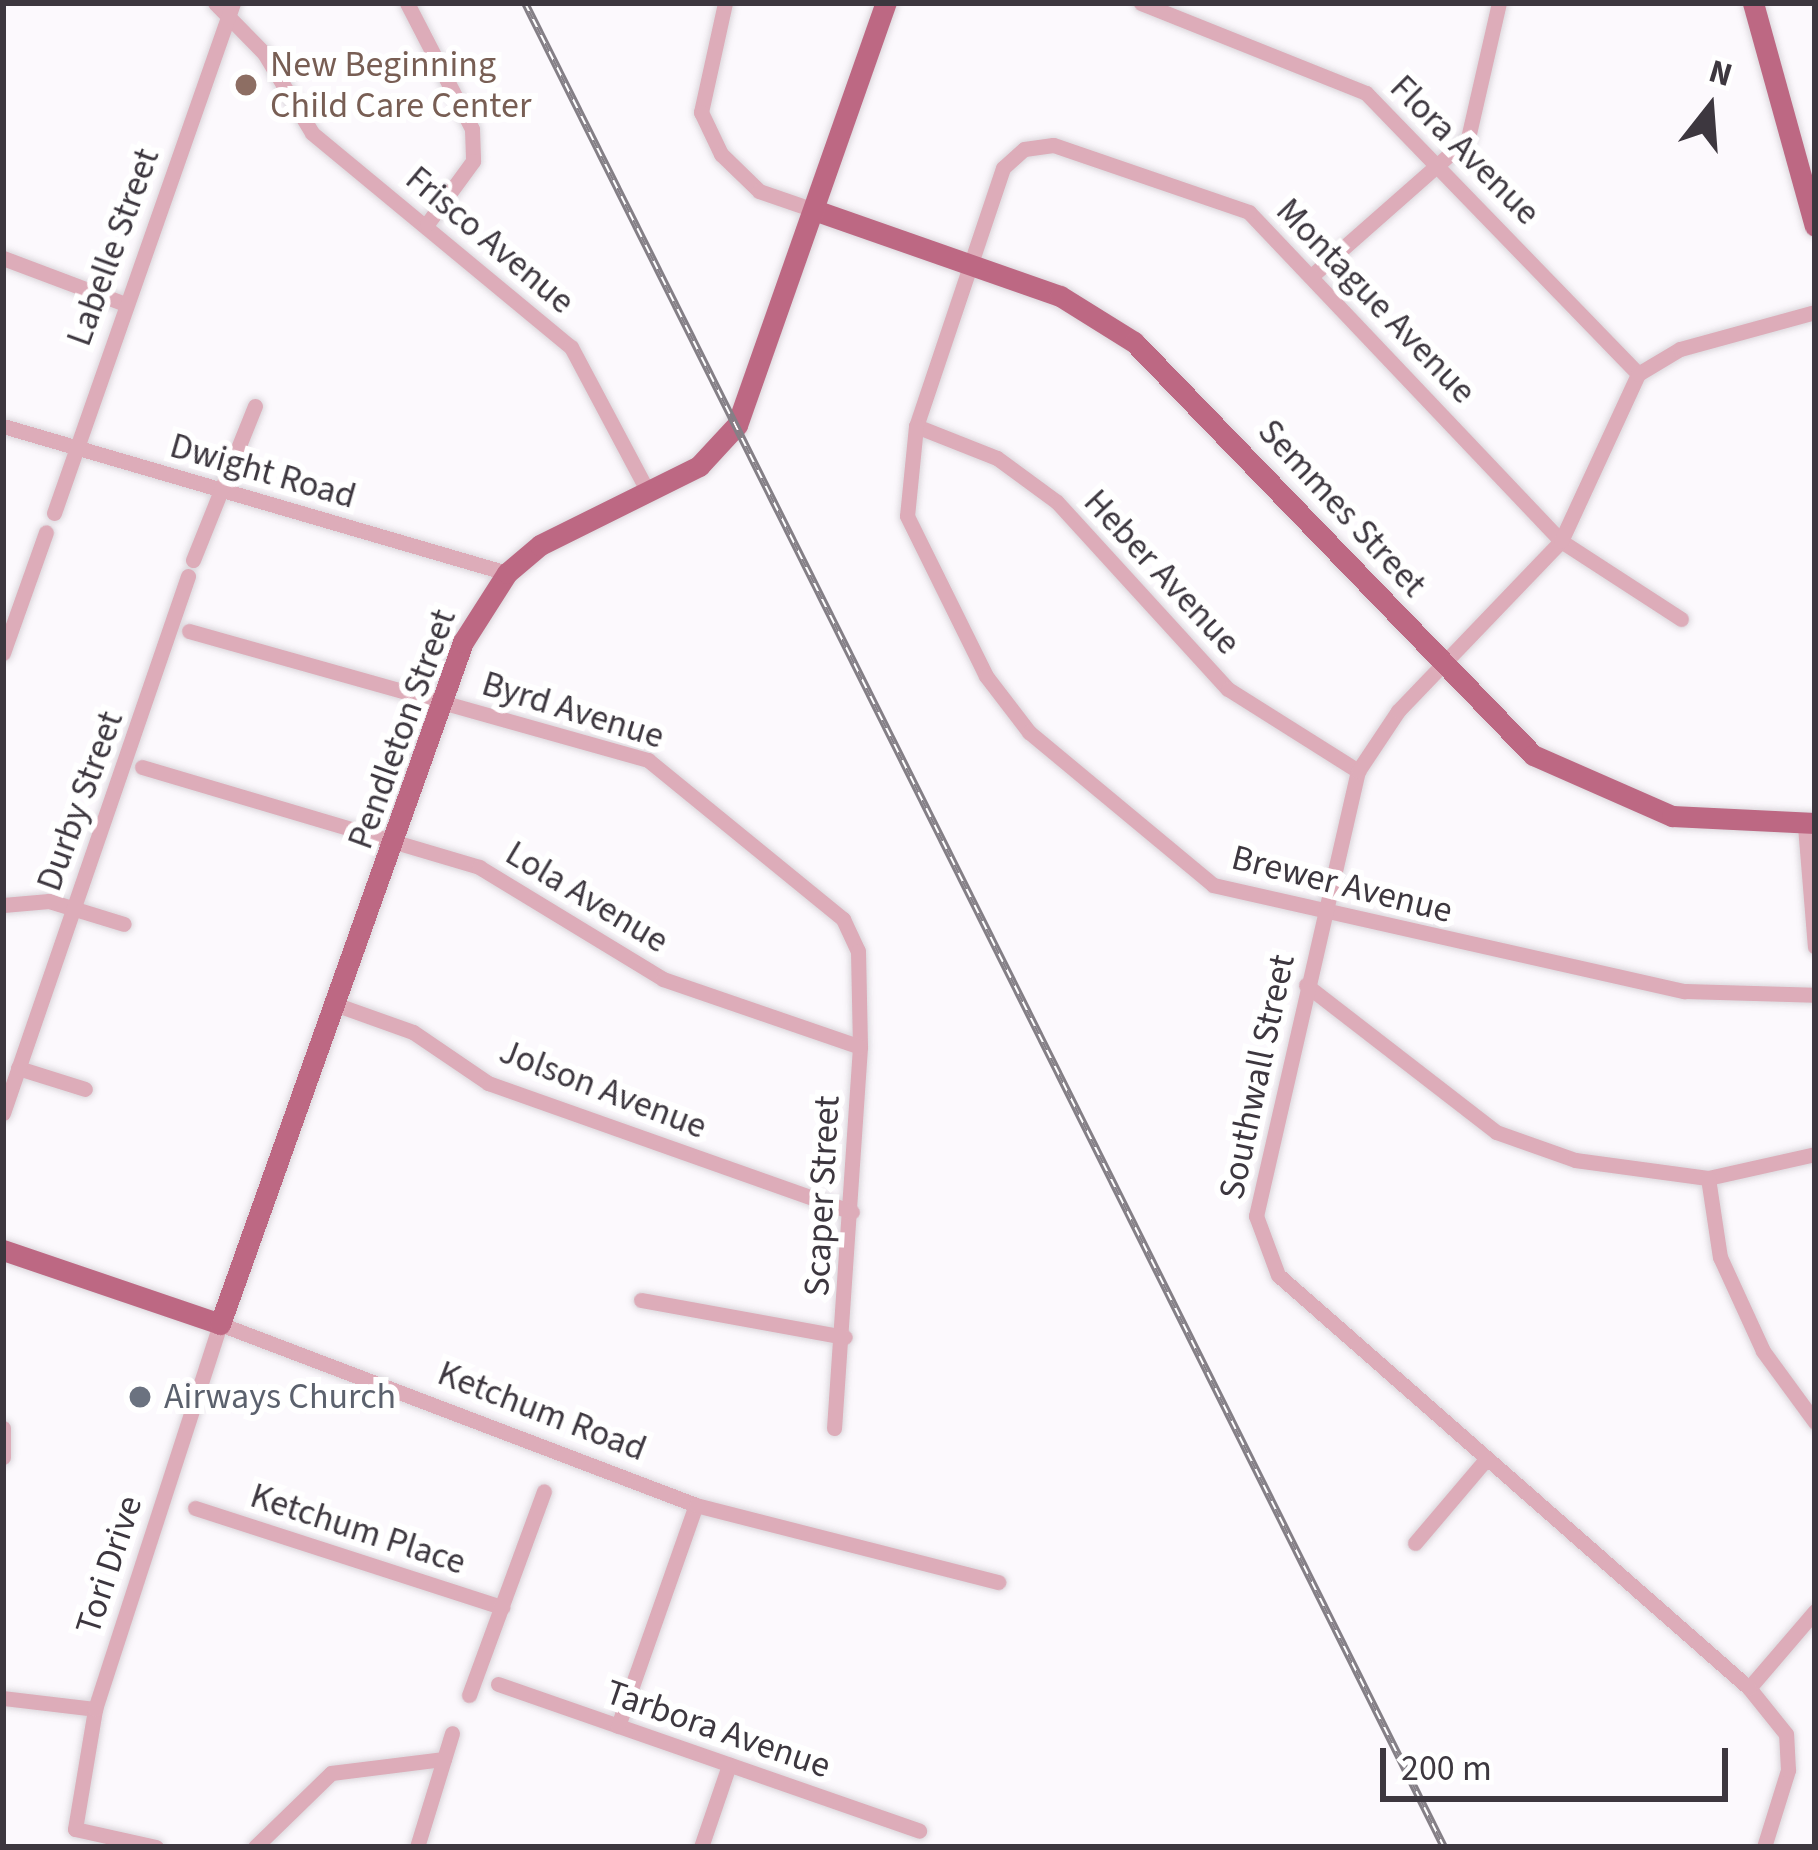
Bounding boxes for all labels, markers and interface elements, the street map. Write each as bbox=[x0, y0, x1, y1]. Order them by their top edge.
place label: New Beginning Child Care Center bbox=[270, 42, 531, 127]
text: N bbox=[1703, 47, 1738, 99]
north arrow bbox=[1650, 48, 1770, 168]
street label: Flora Avenue bbox=[1381, 66, 1549, 234]
marker: New Beginning Child Care Center bbox=[233, 72, 259, 98]
street label: Labelle Street bbox=[57, 142, 169, 352]
street label: Frisco Avenue bbox=[397, 157, 583, 323]
street label: Montague Avenue bbox=[1267, 189, 1485, 413]
street label: Semmes Street bbox=[1249, 410, 1435, 606]
street label: Dwight Road bbox=[165, 424, 361, 518]
street label: Heber Avenue bbox=[1075, 481, 1249, 663]
street label: Pendleton Street bbox=[339, 603, 465, 855]
street label: Byrd Avenue bbox=[477, 662, 669, 758]
street label: Durby Street bbox=[28, 705, 132, 897]
street label: Lola Avenue bbox=[498, 832, 676, 962]
street label: Brewer Avenue bbox=[1227, 836, 1457, 932]
street label: Southwall Street bbox=[1210, 950, 1304, 1204]
street label: Jolson Avenue bbox=[493, 1030, 713, 1148]
street label: Scaper Street bbox=[795, 1094, 849, 1298]
street label: Ketchum Road bbox=[432, 1351, 652, 1471]
place label: Airways Church bbox=[164, 1375, 396, 1419]
marker: Airways Church bbox=[127, 1384, 153, 1410]
street label: Ketchum Place bbox=[245, 1474, 471, 1584]
street label: Tori Drive bbox=[66, 1490, 152, 1640]
street label: Tarbora Avenue bbox=[600, 1670, 836, 1788]
scale bar bbox=[1386, 1724, 1734, 1798]
text: 200 m bbox=[1401, 1743, 1492, 1794]

